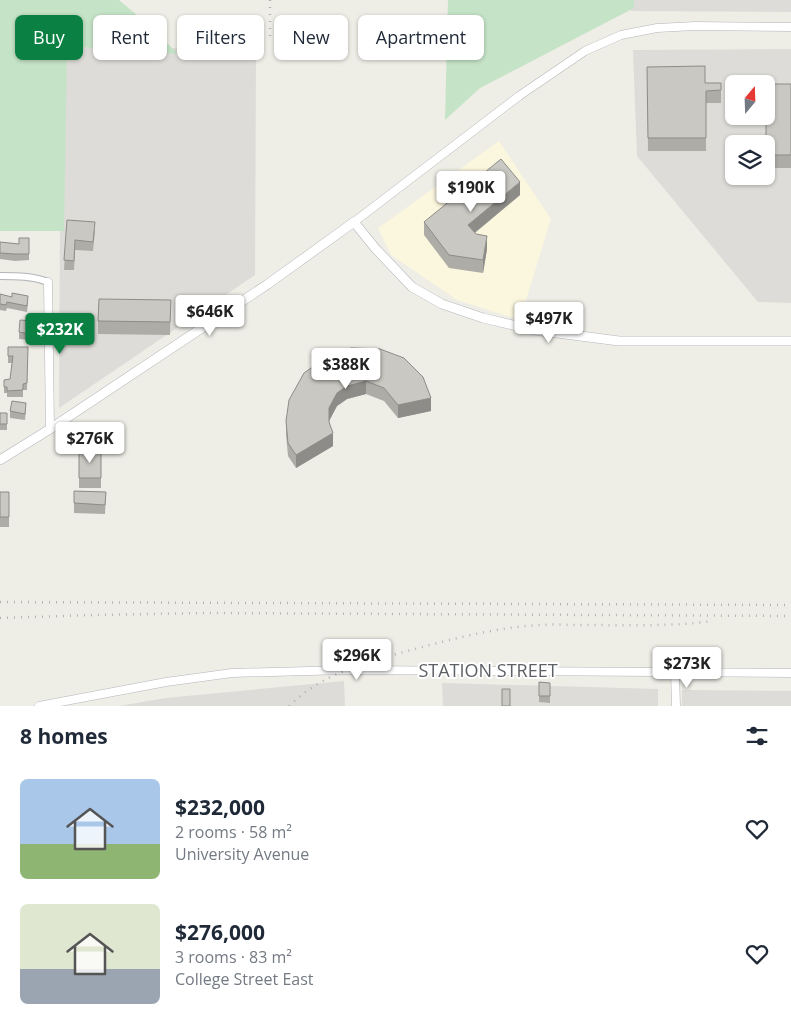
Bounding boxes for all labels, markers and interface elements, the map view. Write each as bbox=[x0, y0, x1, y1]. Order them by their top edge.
chip: Buy bbox=[15, 15, 83, 60]
chip: Rent bbox=[93, 15, 167, 60]
chip: Filters bbox=[177, 15, 264, 60]
chip: New bbox=[274, 15, 348, 60]
chip: Apartment bbox=[358, 15, 484, 60]
north arrow bbox=[725, 75, 775, 125]
map controls bbox=[725, 75, 775, 185]
button: layers bbox=[725, 135, 775, 185]
pin: $190K bbox=[436, 170, 506, 213]
text: $190K bbox=[447, 176, 495, 198]
pin: $646K bbox=[175, 294, 245, 337]
text: $646K bbox=[186, 300, 234, 322]
pin: $497K bbox=[514, 302, 584, 344]
text: $497K bbox=[525, 307, 573, 329]
pin: $232K bbox=[25, 312, 95, 355]
text: $232K bbox=[36, 318, 84, 340]
pin: $388K bbox=[311, 348, 381, 390]
text: $388K bbox=[322, 353, 370, 375]
pin: $276K bbox=[55, 422, 125, 464]
text: $276K bbox=[66, 427, 114, 449]
pin: $296K bbox=[322, 638, 392, 681]
text: $296K bbox=[333, 644, 381, 666]
pin: $273K bbox=[652, 646, 722, 689]
text: $273K bbox=[663, 652, 711, 674]
street label: STATION STREET bbox=[418, 658, 558, 682]
text: 8 homes bbox=[20, 722, 108, 750]
icon: filters bbox=[743, 722, 771, 750]
text: $232,000 bbox=[175, 793, 265, 821]
icon: home bbox=[60, 799, 120, 859]
icon: heart bbox=[743, 815, 771, 843]
text: 2 rooms · 58 m² bbox=[175, 821, 292, 843]
text: University Avenue bbox=[175, 843, 309, 865]
text: $276,000 bbox=[175, 918, 265, 946]
icon: home bbox=[60, 924, 120, 984]
icon: heart bbox=[743, 940, 771, 968]
text: 3 rooms · 83 m² bbox=[175, 946, 292, 968]
text: College Street East bbox=[175, 968, 314, 990]

